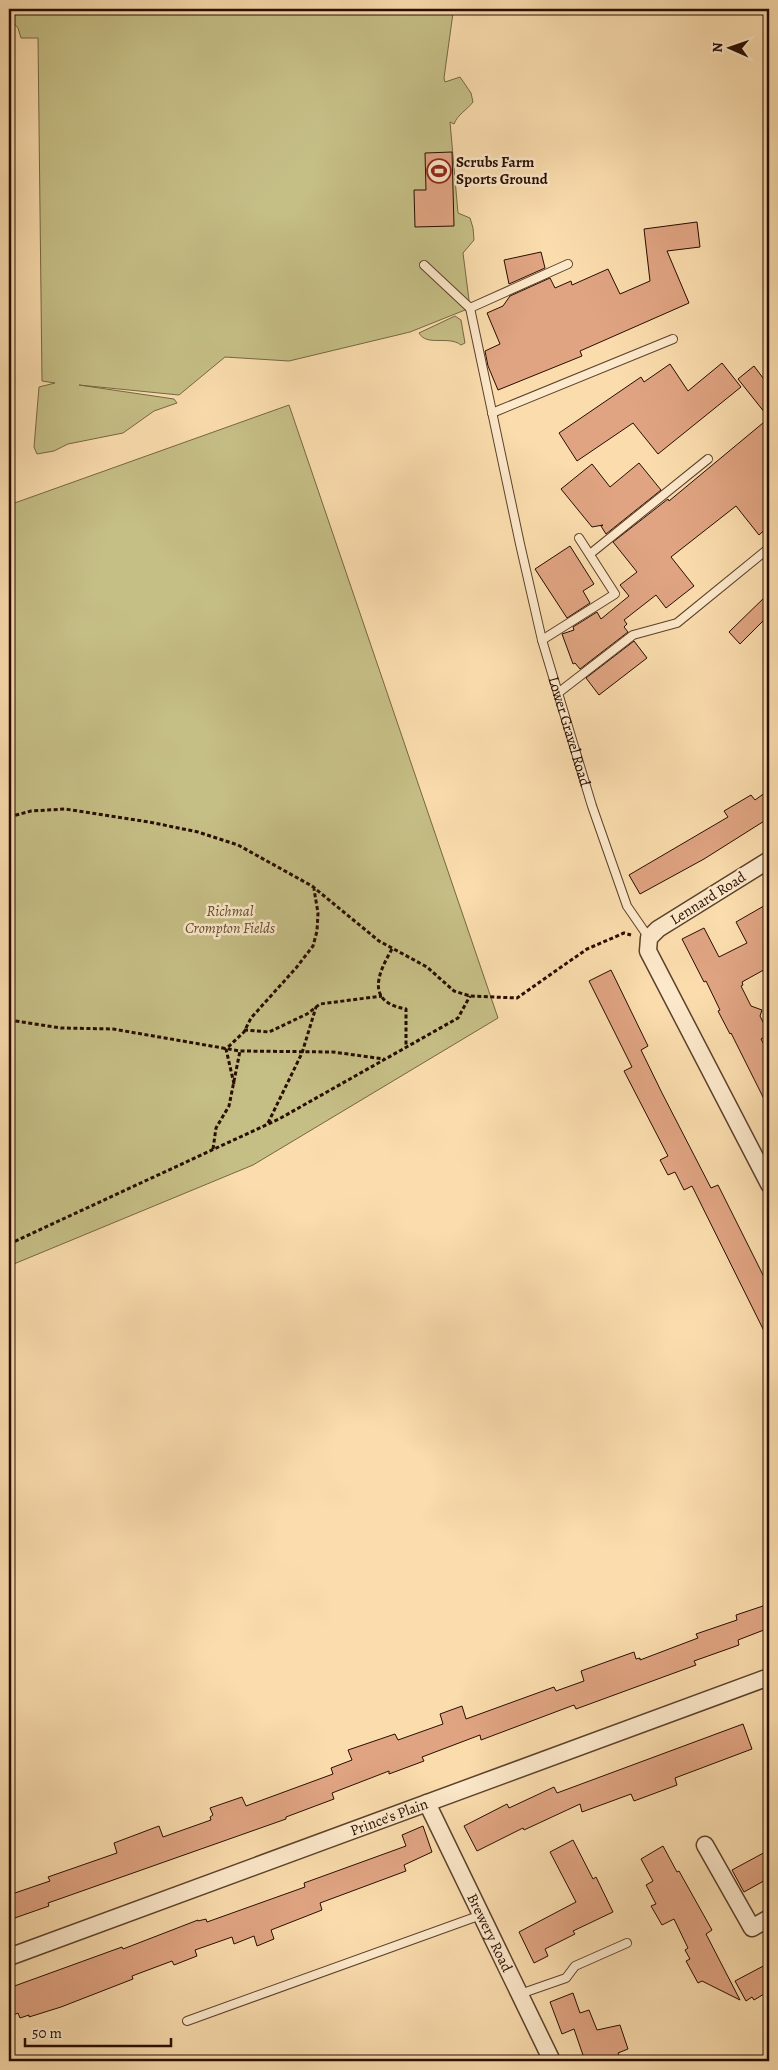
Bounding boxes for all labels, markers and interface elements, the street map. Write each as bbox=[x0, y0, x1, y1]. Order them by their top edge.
north arrow bbox=[706, 22, 756, 72]
text: N bbox=[708, 42, 727, 53]
place label: Scrubs Farm Sports Ground bbox=[456, 152, 549, 189]
sports icon: Scrubs Farm Sports Ground bbox=[426, 158, 452, 184]
street label: Lower Gravel Road bbox=[544, 674, 596, 790]
street label: Lennard Road bbox=[666, 866, 750, 929]
park label: Richmal Crompton Fields bbox=[185, 901, 275, 938]
street label: Prince's Plain bbox=[347, 1794, 431, 1840]
street label: Brewery Road bbox=[462, 1890, 518, 1976]
scale bar bbox=[25, 2015, 171, 2047]
text: 50 m bbox=[32, 2023, 62, 2043]

